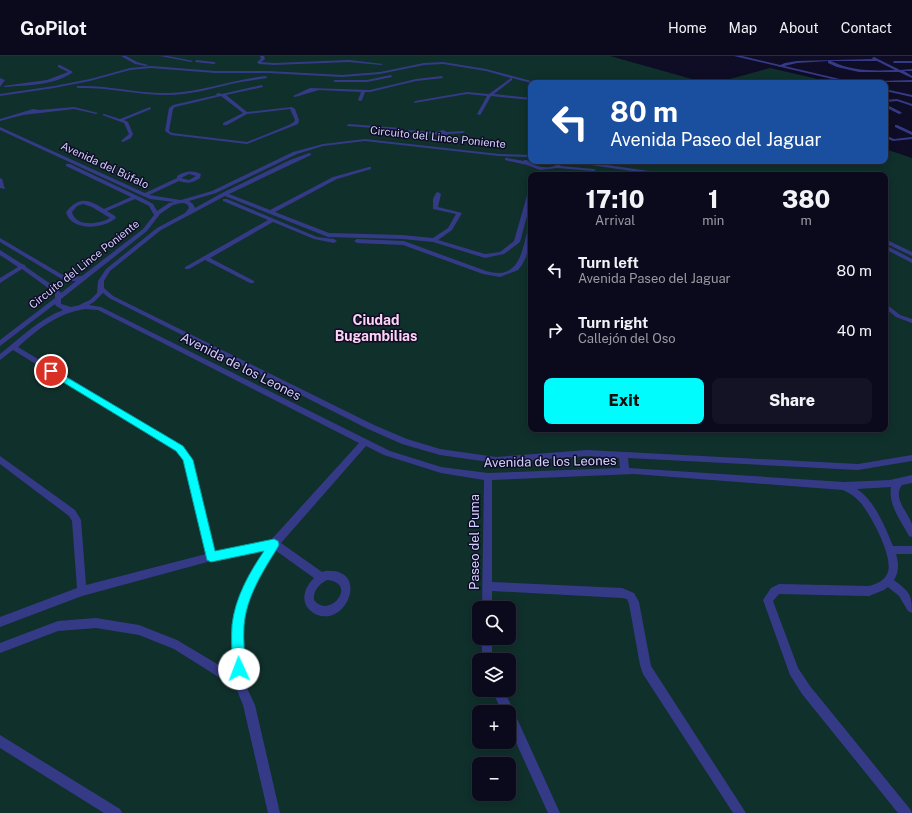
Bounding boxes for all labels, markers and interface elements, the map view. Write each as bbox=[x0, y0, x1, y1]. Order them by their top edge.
text: GoPilot bbox=[20, 17, 87, 39]
text: Home bbox=[668, 20, 707, 36]
text: Map bbox=[729, 20, 757, 36]
text: About bbox=[779, 20, 819, 36]
text: Contact bbox=[841, 20, 892, 36]
text: 80 m bbox=[610, 95, 678, 128]
icon: left bbox=[544, 96, 596, 148]
street label: Circuito del Lince Poniente bbox=[369, 124, 507, 150]
text: Avenida Paseo del Jaguar bbox=[610, 129, 821, 150]
street label: Avenida del Búfalo bbox=[59, 139, 151, 191]
text: 17:10 bbox=[586, 185, 645, 213]
text: 1 bbox=[708, 185, 719, 213]
text: 380 bbox=[782, 185, 830, 213]
text: Arrival bbox=[595, 213, 635, 228]
text: min bbox=[702, 213, 724, 228]
text: m bbox=[801, 213, 812, 228]
street label: Circuito del Lince Poniente bbox=[27, 217, 141, 311]
text: Turn left bbox=[578, 254, 639, 271]
icon: left bbox=[544, 259, 566, 281]
text: 80 m bbox=[837, 262, 872, 279]
text: Avenida Paseo del Jaguar bbox=[578, 271, 731, 286]
district label: Ciudad Bugambilias bbox=[335, 312, 417, 344]
text: Turn right bbox=[578, 314, 648, 331]
icon: right bbox=[544, 319, 566, 341]
text: 40 m bbox=[837, 322, 872, 339]
street label: Avenida de los Leones bbox=[178, 330, 303, 403]
text: Callejón del Oso bbox=[578, 331, 676, 346]
pin bbox=[34, 354, 68, 388]
icon: arrive bbox=[40, 360, 62, 382]
button: Exit bbox=[544, 378, 704, 424]
button: Share bbox=[712, 378, 872, 424]
street label: Avenida de los Leones bbox=[483, 453, 617, 470]
street label: Paseo del Puma bbox=[467, 494, 482, 590]
map controls bbox=[472, 601, 516, 801]
button: search bbox=[472, 601, 516, 645]
position arrow bbox=[218, 648, 260, 690]
button: layers bbox=[472, 653, 516, 697]
button: + bbox=[472, 705, 516, 749]
button: − bbox=[472, 757, 516, 801]

